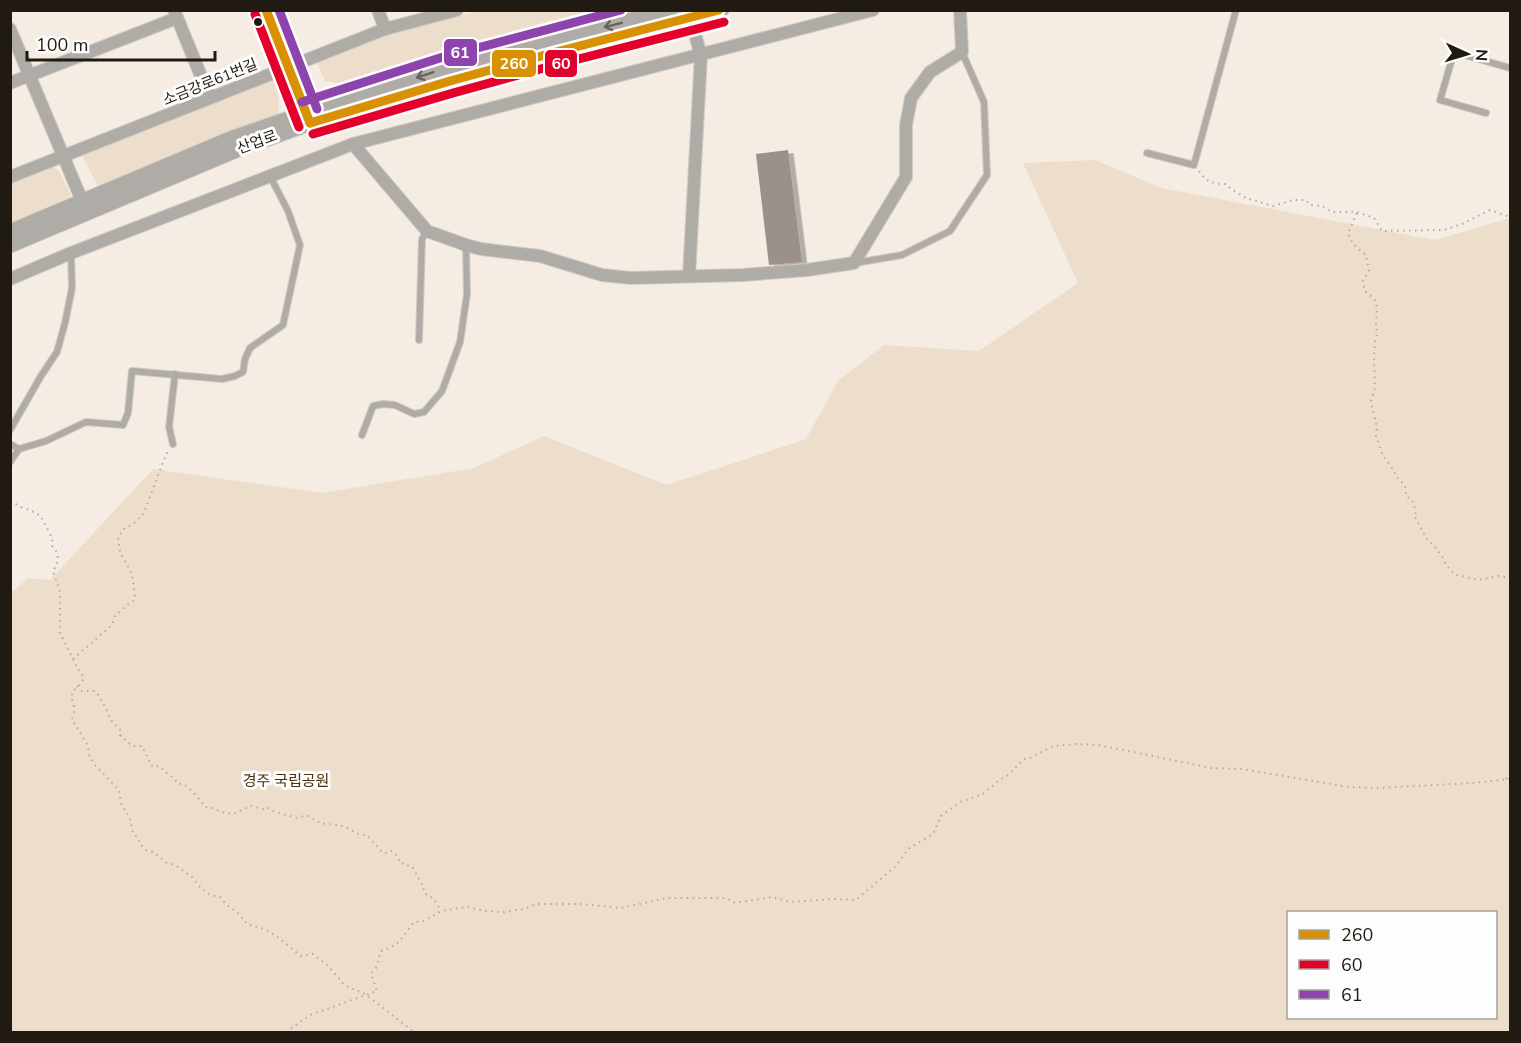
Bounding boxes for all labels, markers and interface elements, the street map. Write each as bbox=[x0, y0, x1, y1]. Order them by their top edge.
unlabelled marker bbox=[252, 16, 264, 28]
one-way arrow bbox=[604, 20, 623, 31]
scale bar bbox=[27, 24, 214, 62]
north arrow bbox=[1437, 24, 1497, 84]
text: 100 m bbox=[36, 33, 88, 57]
line badge: 61 bbox=[443, 38, 478, 67]
text: 61 bbox=[450, 42, 470, 64]
text: N bbox=[1470, 48, 1492, 62]
line badge: 260 bbox=[491, 49, 537, 78]
line badge: 60 bbox=[544, 49, 578, 78]
text: 260 bbox=[500, 53, 528, 75]
text: 60 bbox=[551, 53, 571, 75]
street label: 소금강로61번길 bbox=[160, 54, 260, 110]
one-way arrow bbox=[416, 71, 435, 82]
street label: 산업로 bbox=[234, 126, 280, 158]
park label: 경주 국립공원 bbox=[243, 771, 329, 791]
legend bbox=[1287, 911, 1497, 1019]
text: 260 bbox=[1341, 923, 1373, 947]
text: 60 bbox=[1341, 953, 1363, 977]
text: 61 bbox=[1341, 983, 1363, 1007]

